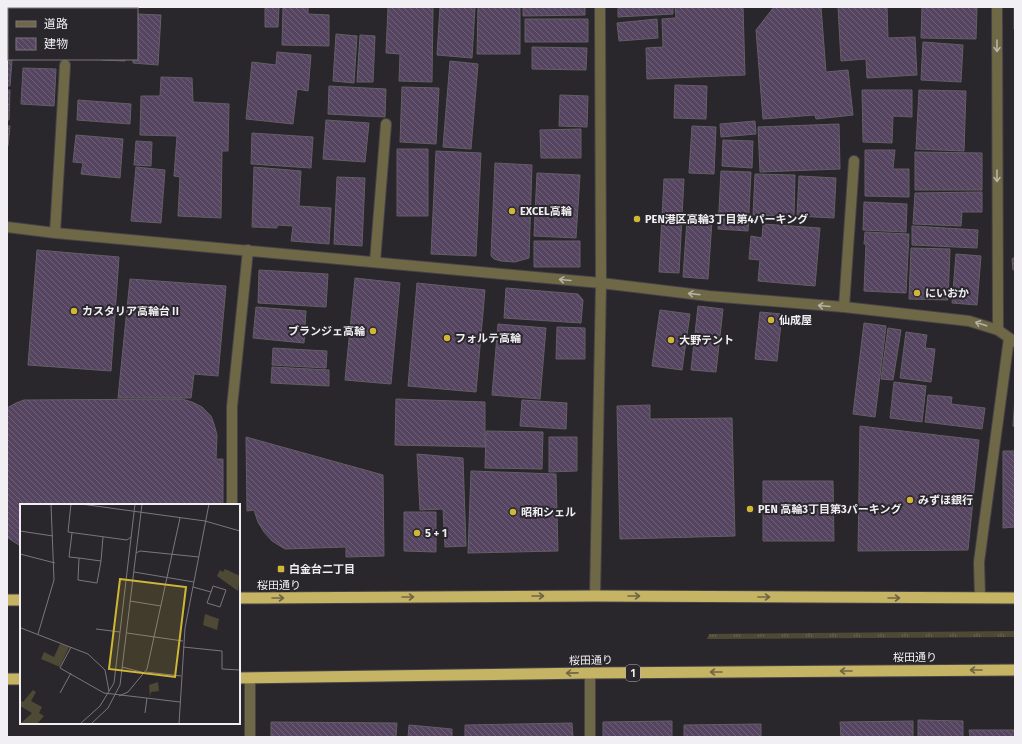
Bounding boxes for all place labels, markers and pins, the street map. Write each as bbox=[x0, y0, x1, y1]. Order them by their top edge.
place label: EXCEL高輪 bbox=[520, 205, 573, 218]
marker: EXCEL高輪 bbox=[507, 206, 517, 216]
place label: PEN港区高輪3丁目第4パーキング bbox=[645, 213, 808, 226]
marker: PEN港区高輪3丁目第4パーキング bbox=[632, 214, 642, 224]
place label: にいおか bbox=[925, 287, 969, 300]
marker: にいおか bbox=[912, 288, 922, 298]
place label: カスタリア高輪台Ⅱ bbox=[82, 305, 181, 318]
marker: カスタリア高輪台Ⅱ bbox=[69, 306, 79, 316]
place label: 仙成屋 bbox=[779, 314, 812, 327]
marker: 仙成屋 bbox=[766, 315, 776, 325]
place label: ブランジェ高輪 bbox=[288, 325, 366, 338]
marker: ブランジェ高輪 bbox=[368, 326, 378, 336]
place label: フォルテ高輪 bbox=[455, 332, 522, 345]
marker: フォルテ高輪 bbox=[442, 333, 452, 343]
place label: 大野テント bbox=[679, 334, 734, 347]
marker: 大野テント bbox=[666, 335, 676, 345]
place label: みずほ銀行 bbox=[918, 494, 973, 507]
marker: みずほ銀行 bbox=[905, 495, 915, 505]
place label: PEN 高輪3丁目第3パーキング bbox=[758, 503, 901, 516]
marker: PEN 高輪3丁目第3パーキング bbox=[745, 504, 755, 514]
place label: 昭和シェル bbox=[521, 506, 576, 519]
marker: 昭和シェル bbox=[508, 507, 518, 517]
place label: 5 + 1 bbox=[425, 527, 447, 540]
marker: 5 + 1 bbox=[412, 528, 422, 538]
place label: 白金台二丁目 bbox=[289, 563, 355, 576]
marker: 白金台二丁目 bbox=[276, 564, 286, 574]

